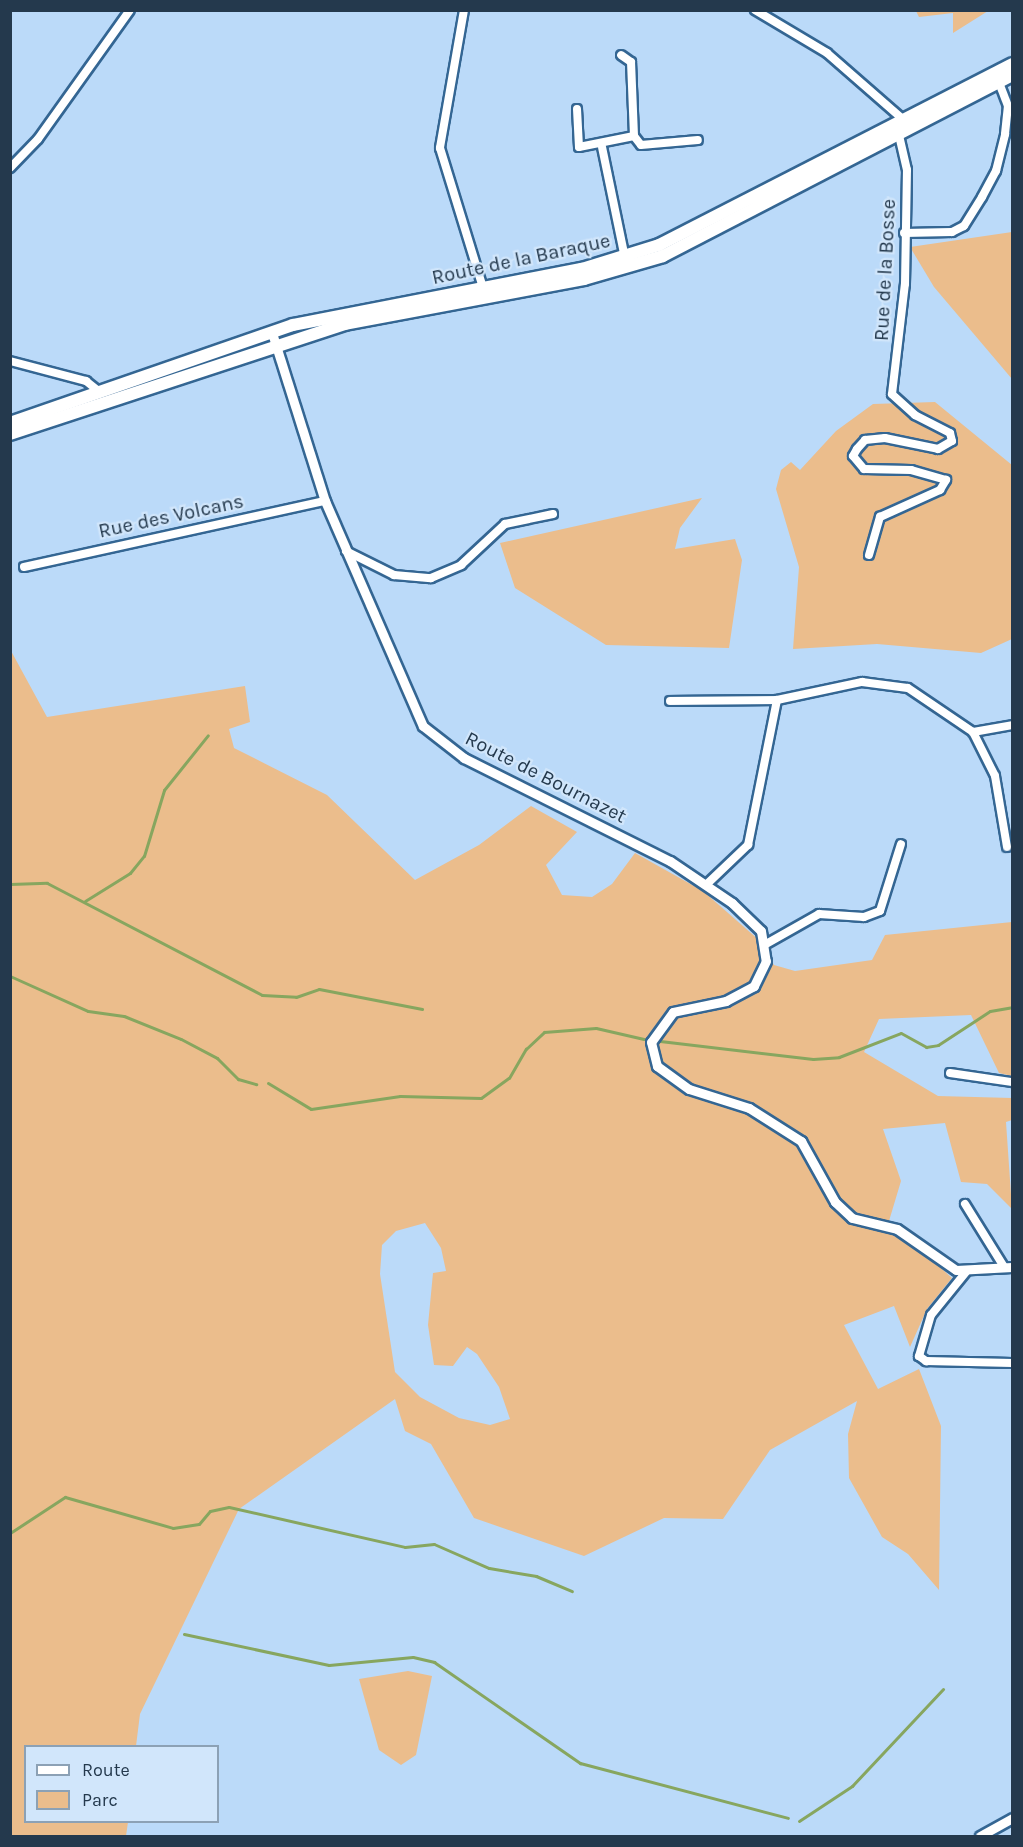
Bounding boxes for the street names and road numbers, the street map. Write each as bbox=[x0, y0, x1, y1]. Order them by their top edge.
street label: Rue de la Bosse bbox=[869, 198, 901, 342]
street label: Route de la Baraque bbox=[430, 228, 612, 290]
street label: Rue des Volcans bbox=[96, 489, 246, 543]
street label: Route de Bournazet bbox=[461, 726, 631, 828]

